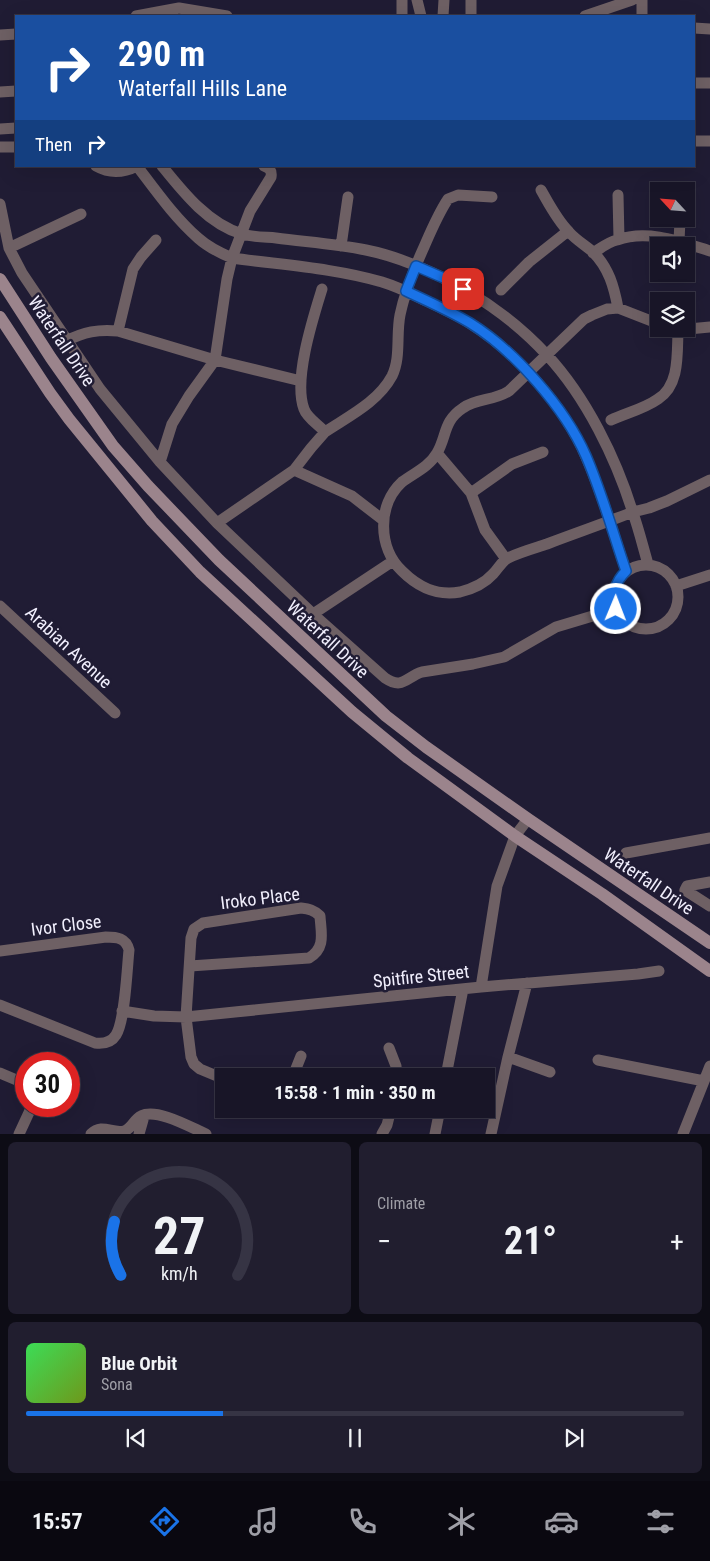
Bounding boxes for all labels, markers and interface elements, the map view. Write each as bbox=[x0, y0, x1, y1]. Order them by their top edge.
text: 290 m bbox=[118, 34, 205, 75]
icon: right bbox=[35, 35, 100, 100]
text: Waterfall Hills Lane bbox=[118, 76, 287, 101]
icon: right bbox=[82, 130, 110, 158]
text: Then bbox=[35, 133, 72, 156]
north arrow bbox=[650, 182, 695, 228]
map controls bbox=[650, 182, 695, 337]
button: sound bbox=[650, 237, 695, 282]
pin bbox=[442, 268, 484, 310]
icon: arrive bbox=[449, 275, 477, 303]
street label: Waterfall Drive bbox=[24, 292, 100, 390]
button: layers bbox=[650, 292, 695, 337]
position arrow bbox=[589, 582, 641, 634]
street label: Waterfall Drive bbox=[283, 596, 373, 682]
street label: Arabian Avenue bbox=[21, 602, 117, 692]
street label: Waterfall Drive bbox=[600, 843, 698, 919]
street label: Iroko Place bbox=[219, 883, 301, 913]
street label: Ivor Close bbox=[30, 910, 102, 940]
street label: Spitfire Street bbox=[372, 961, 470, 991]
speed limit sign: 30 bbox=[15, 1052, 80, 1117]
text: 15:58 · 1 min · 350 m bbox=[274, 1081, 436, 1104]
text: Climate bbox=[377, 1194, 425, 1213]
text: 27 bbox=[153, 1206, 206, 1267]
text: 21° bbox=[504, 1219, 557, 1263]
text: − bbox=[377, 1225, 391, 1258]
text: + bbox=[670, 1225, 684, 1258]
text: km/h bbox=[161, 1263, 198, 1284]
text: Blue Orbit bbox=[101, 1352, 177, 1375]
text: Sona bbox=[101, 1375, 133, 1394]
icon: previous bbox=[122, 1424, 150, 1452]
icon: pause bbox=[341, 1424, 369, 1452]
icon: next bbox=[560, 1424, 588, 1452]
icon: directions bbox=[147, 1504, 182, 1539]
icon: music bbox=[246, 1504, 281, 1539]
icon: phone bbox=[345, 1504, 380, 1539]
icon: climate bbox=[444, 1504, 479, 1539]
icon: car bbox=[544, 1504, 579, 1539]
icon: filters bbox=[643, 1504, 678, 1539]
text: 15:57 bbox=[32, 1509, 83, 1534]

